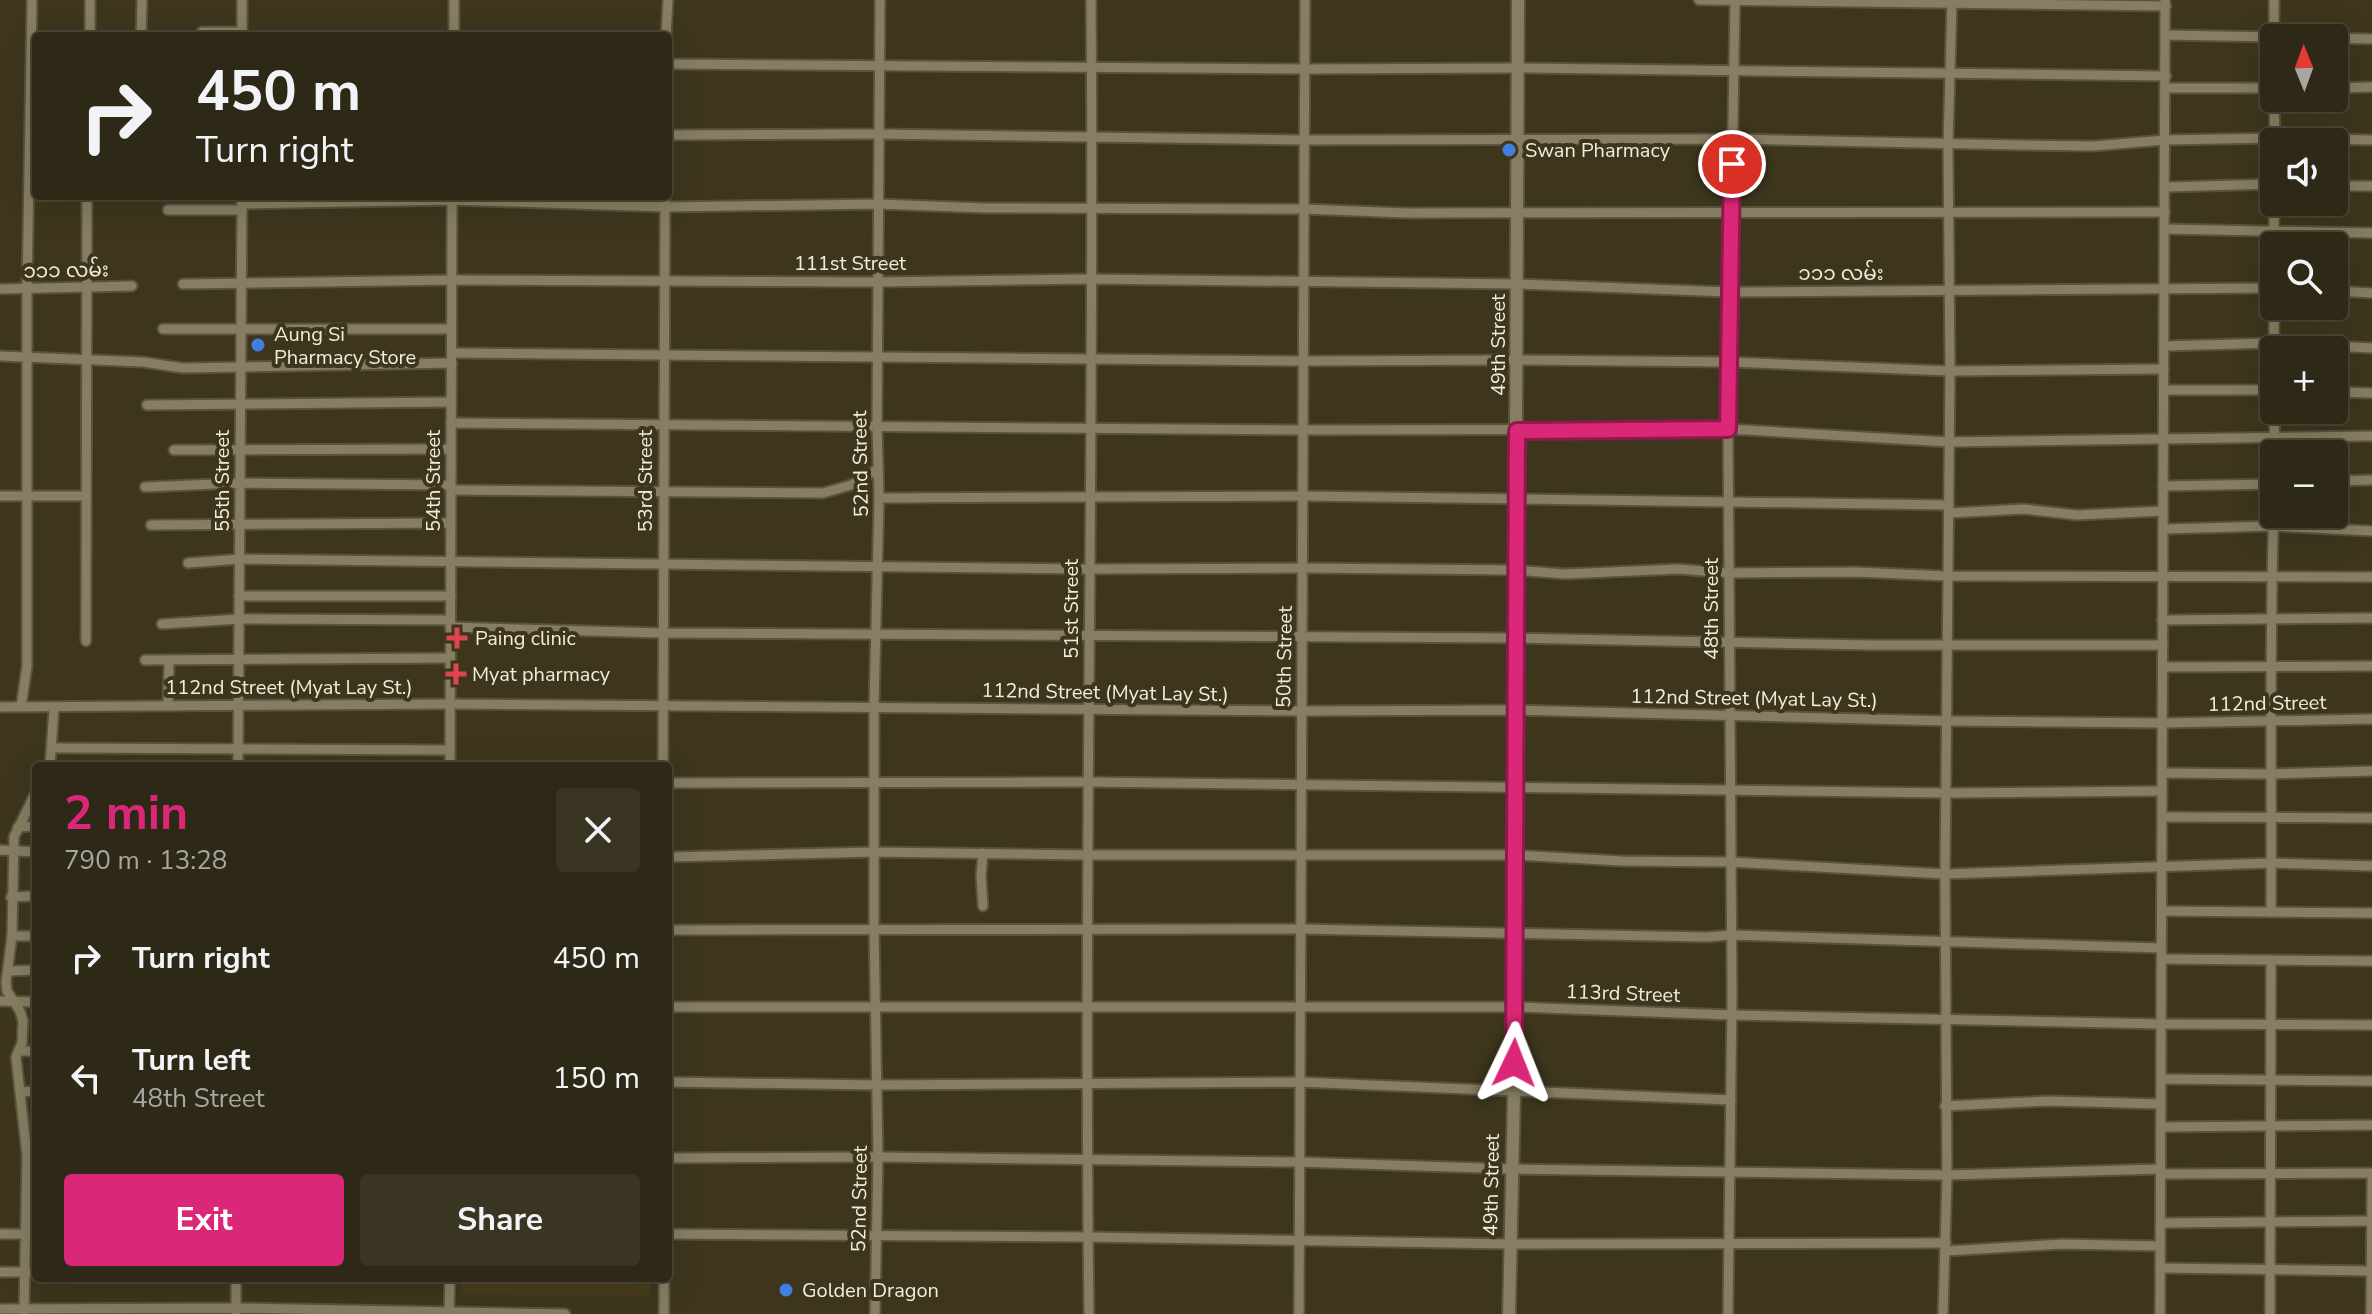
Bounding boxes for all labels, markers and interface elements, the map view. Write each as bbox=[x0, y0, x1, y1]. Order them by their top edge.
north arrow bbox=[2260, 24, 2348, 112]
map controls bbox=[2260, 24, 2348, 528]
text: 450 m bbox=[196, 53, 361, 130]
icon: right bbox=[64, 64, 168, 168]
text: Turn right bbox=[196, 126, 353, 175]
button: sound bbox=[2260, 128, 2348, 216]
pin bbox=[1698, 130, 1766, 198]
place label: Swan Pharmacy bbox=[1525, 137, 1671, 164]
marker: Swan Pharmacy bbox=[1500, 141, 1518, 159]
icon: arrive bbox=[1710, 142, 1754, 186]
button: search bbox=[2260, 232, 2348, 320]
street label: 111st Street bbox=[794, 250, 907, 277]
street label: ၁၁၁ လမ်း bbox=[23, 255, 109, 285]
street label: ၁၁၁ လမ်း bbox=[1798, 259, 1884, 287]
street label: 49th Street bbox=[1485, 293, 1512, 396]
place label: Aung Si Pharmacy Store bbox=[274, 321, 416, 371]
marker: Aung Si Pharmacy Store bbox=[249, 336, 267, 354]
button: + bbox=[2260, 336, 2348, 424]
street label: 52nd Street bbox=[846, 409, 875, 518]
street label: 55th Street bbox=[209, 429, 236, 532]
street label: 54th Street bbox=[420, 429, 447, 532]
street label: 53rd Street bbox=[632, 429, 659, 532]
button: − bbox=[2260, 440, 2348, 528]
street label: 48th Street bbox=[1698, 557, 1725, 660]
street label: 51st Street bbox=[1058, 558, 1085, 659]
street label: 50th Street bbox=[1270, 605, 1299, 708]
place label: Paing clinic bbox=[475, 625, 576, 652]
marker: Paing clinic bbox=[446, 627, 468, 649]
place label: Myat pharmacy bbox=[472, 661, 611, 688]
marker: Myat pharmacy bbox=[447, 665, 465, 683]
street label: 112nd Street (Myat Lay St.) bbox=[165, 674, 413, 701]
street label: 112nd Street (Myat Lay St.) bbox=[981, 677, 1229, 708]
street label: 112nd Street (Myat Lay St.) bbox=[1630, 683, 1878, 714]
street label: 112nd Street bbox=[2207, 689, 2328, 718]
text: 2 min bbox=[64, 780, 188, 846]
button: close bbox=[556, 788, 640, 872]
text: 790 m · 13:28 bbox=[64, 843, 227, 878]
icon: right bbox=[64, 936, 108, 980]
text: Turn right bbox=[132, 938, 270, 979]
text: 450 m bbox=[553, 938, 640, 979]
street label: 113rd Street bbox=[1565, 978, 1682, 1009]
position arrow bbox=[1472, 1021, 1556, 1105]
text: Turn left bbox=[132, 1040, 250, 1081]
icon: left bbox=[64, 1056, 108, 1100]
text: 150 m bbox=[553, 1058, 640, 1099]
text: 48th Street bbox=[132, 1081, 265, 1116]
street label: 49th Street bbox=[1477, 1133, 1506, 1236]
street label: 52nd Street bbox=[845, 1144, 874, 1253]
button: Exit bbox=[64, 1174, 344, 1266]
button: Share bbox=[360, 1174, 640, 1266]
place label: Golden Dragon bbox=[802, 1277, 939, 1304]
marker: Golden Dragon bbox=[777, 1281, 795, 1299]

